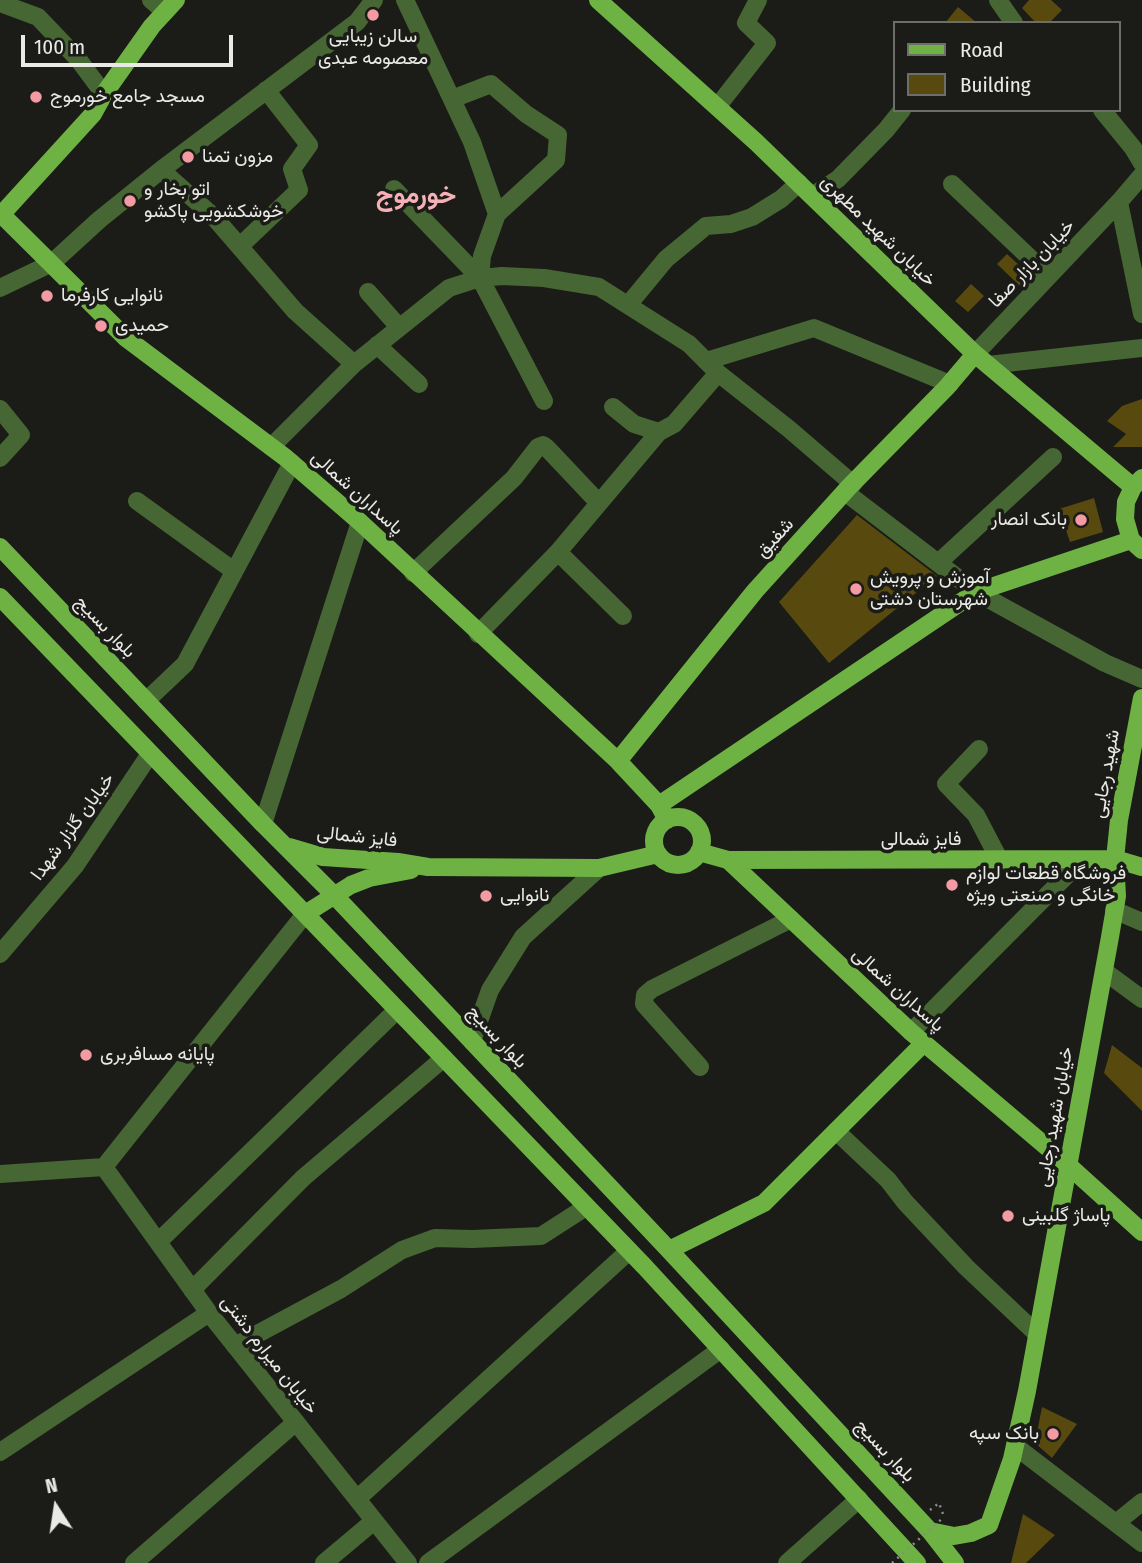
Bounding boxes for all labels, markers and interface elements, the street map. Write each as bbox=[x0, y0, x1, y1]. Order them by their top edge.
marker: سالن زیبایی معصومه عبدی bbox=[365, 7, 381, 23]
scale bar bbox=[24, 21, 236, 65]
legend bbox=[894, 21, 1121, 112]
place label: سالن زیبایی معصومه عبدی bbox=[318, 26, 428, 70]
text: 100 m bbox=[34, 34, 85, 60]
text: Road bbox=[960, 37, 1004, 63]
text: Building bbox=[960, 72, 1031, 98]
place label: مسجد جامع خورموج bbox=[50, 86, 205, 108]
marker: مسجد جامع خورموج bbox=[28, 89, 44, 105]
place label: مزون تمنا bbox=[202, 146, 273, 168]
marker: مزون تمنا bbox=[180, 149, 196, 165]
street label: خیابان شهید مطهری bbox=[816, 170, 940, 292]
place label: اتو بخار و خوشکشویی پاکشو bbox=[144, 179, 283, 223]
district label: خورموج bbox=[376, 180, 456, 212]
marker: اتو بخار و خوشکشویی پاکشو bbox=[122, 193, 138, 209]
street label: خیابان بازار صفا bbox=[984, 215, 1080, 313]
place label: نانوایی کارفرما bbox=[61, 285, 163, 307]
marker: نانوایی کارفرما bbox=[39, 288, 55, 304]
place label: حمیدی bbox=[115, 315, 169, 337]
marker: حمیدی bbox=[93, 318, 109, 334]
street label: پاسداران شمالی bbox=[306, 446, 408, 540]
place label: بانک انصار bbox=[991, 509, 1067, 531]
marker: بانک انصار bbox=[1073, 512, 1089, 528]
street label: شفیق bbox=[751, 513, 799, 563]
place label: آموزش و پرویش شهرستان دشتی bbox=[870, 567, 989, 611]
marker: آموزش و پرویش شهرستان دشتی bbox=[848, 581, 864, 597]
street label: بلوار بسیج bbox=[70, 591, 140, 663]
street label: شهید رجایی bbox=[1087, 728, 1125, 820]
street label: خیابان گلزار شهدا bbox=[26, 769, 120, 885]
street label: فایز شمالی bbox=[316, 821, 398, 853]
street label: فایز شمالی bbox=[881, 829, 961, 851]
place label: فروشگاه قطعات لوازم خانگی و صنعتی ویژه bbox=[966, 863, 1126, 907]
marker: فروشگاه قطعات لوازم خانگی و صنعتی ویژه bbox=[944, 877, 960, 893]
place label: نانوایی bbox=[500, 885, 550, 907]
marker: نانوایی bbox=[478, 888, 494, 904]
street label: پاسداران شمالی bbox=[847, 943, 949, 1037]
street label: بلوار بسیج bbox=[462, 1001, 532, 1073]
place label: پایانه مسافربری bbox=[100, 1044, 215, 1066]
street label: خیابان شهید رجایی bbox=[1031, 1045, 1079, 1189]
marker: پایانه مسافربری bbox=[78, 1047, 94, 1063]
place label: پاساژ گلبینی bbox=[1022, 1205, 1110, 1227]
marker: پاساژ گلبینی bbox=[1000, 1208, 1016, 1224]
street label: خیابان میرارم دشتی bbox=[216, 1291, 322, 1419]
street label: بلوار بسیج bbox=[850, 1415, 920, 1487]
place label: بانک سپه bbox=[969, 1423, 1039, 1445]
marker: بانک سپه bbox=[1045, 1426, 1061, 1442]
north arrow bbox=[21, 1472, 91, 1542]
text: N bbox=[44, 1474, 59, 1498]

